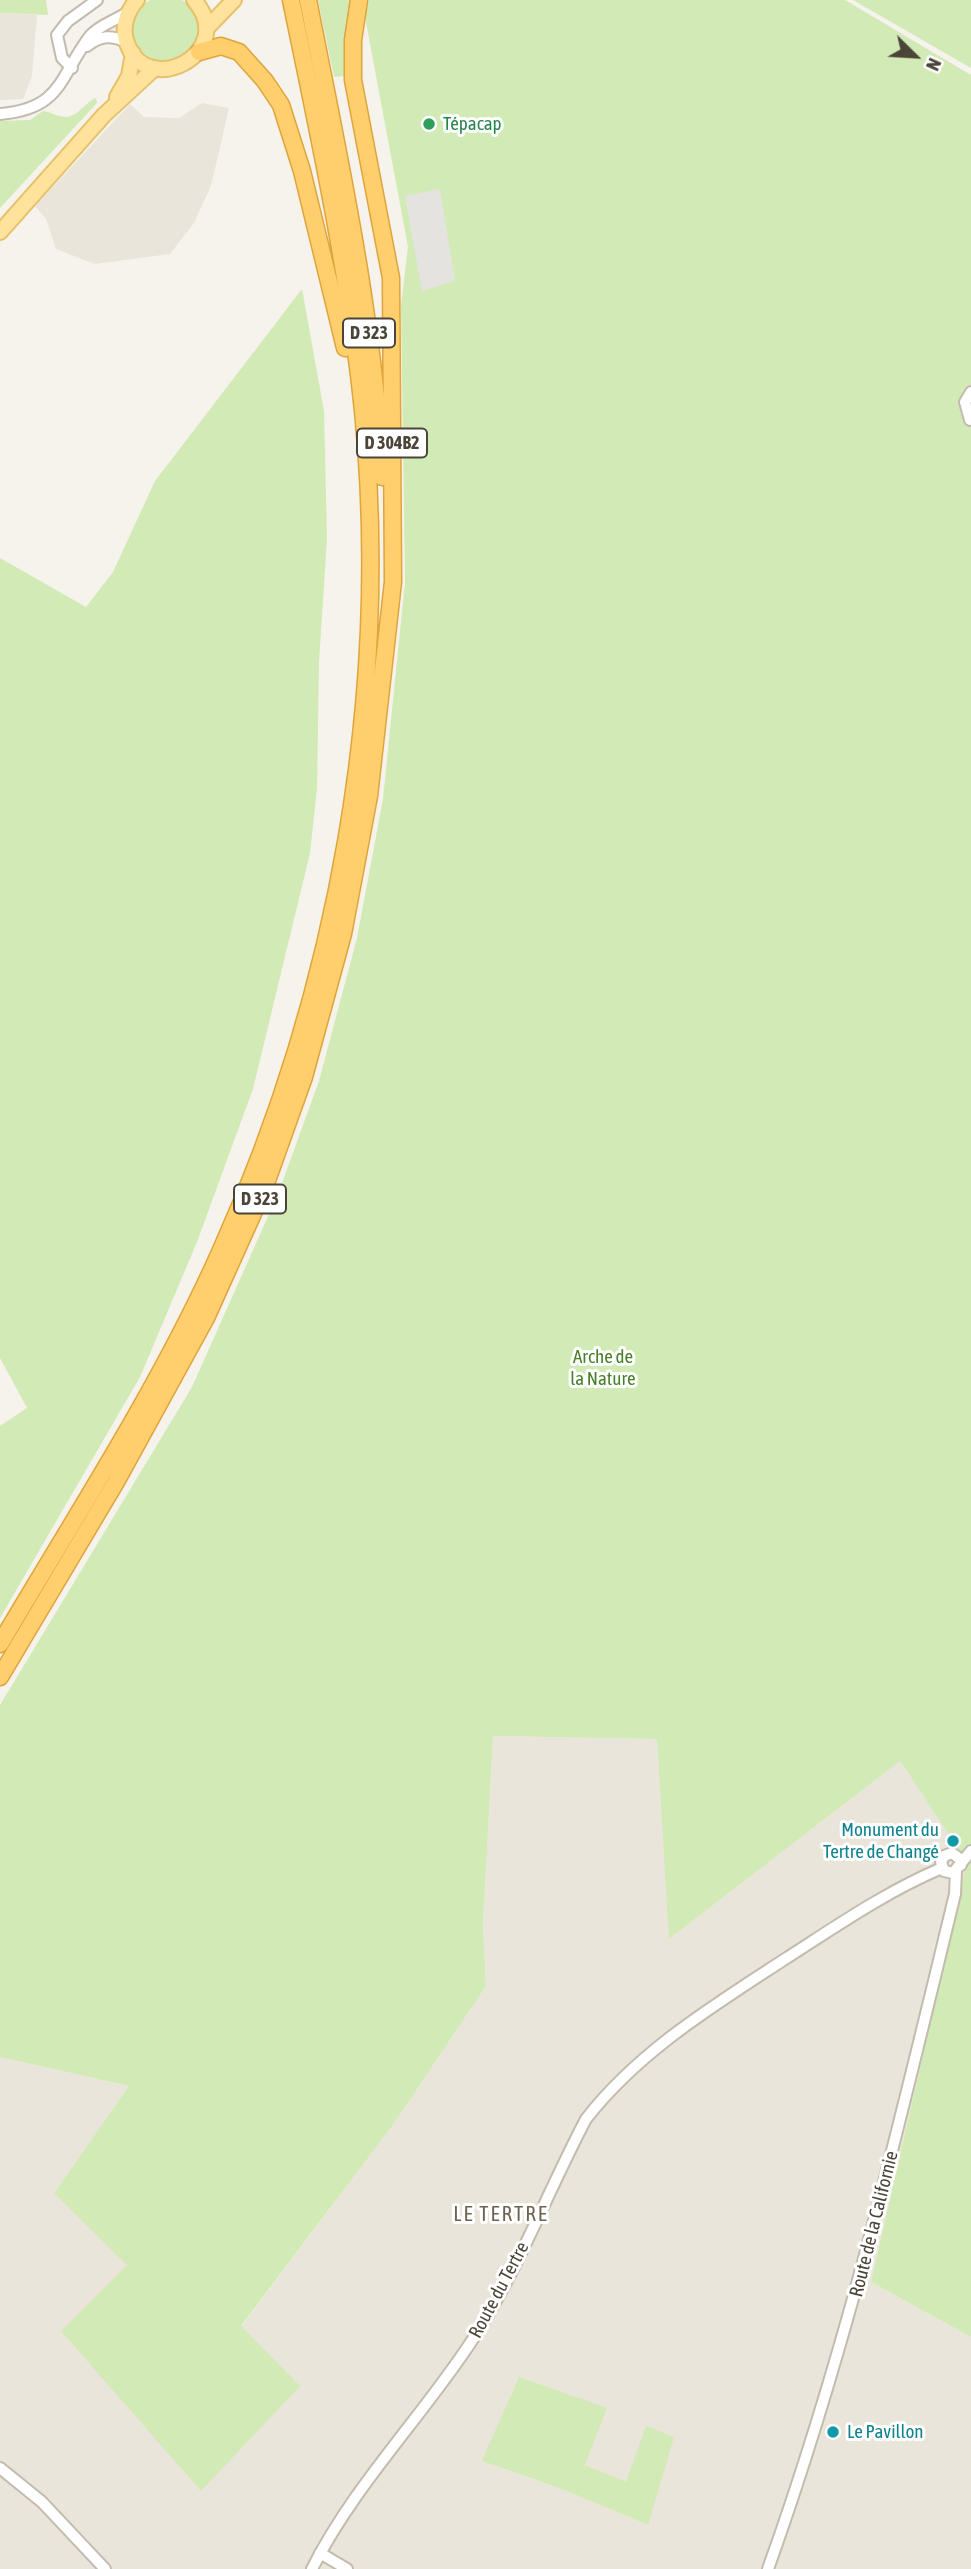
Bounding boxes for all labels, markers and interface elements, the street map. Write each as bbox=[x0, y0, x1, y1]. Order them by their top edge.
north arrow bbox=[880, 21, 950, 91]
text: N bbox=[922, 55, 947, 74]
place label: Tépacap bbox=[443, 113, 502, 135]
marker: Tépacap bbox=[421, 116, 437, 132]
road number: D 323 bbox=[343, 318, 395, 348]
road number: D 304B2 bbox=[357, 428, 427, 458]
road number: D 323 bbox=[234, 1184, 286, 1214]
park label: Arche de la Nature bbox=[570, 1346, 636, 1390]
place label: Monument du Tertre de Changé bbox=[823, 1819, 939, 1863]
marker: Monument du Tertre de Changé bbox=[945, 1833, 961, 1849]
street label: Route de la Californie bbox=[845, 2149, 903, 2299]
district label: LE TERTRE bbox=[454, 2201, 548, 2227]
street label: Route du Tertre bbox=[464, 2238, 534, 2342]
place label: Le Pavillon bbox=[847, 2421, 924, 2443]
marker: Le Pavillon bbox=[825, 2424, 841, 2440]

